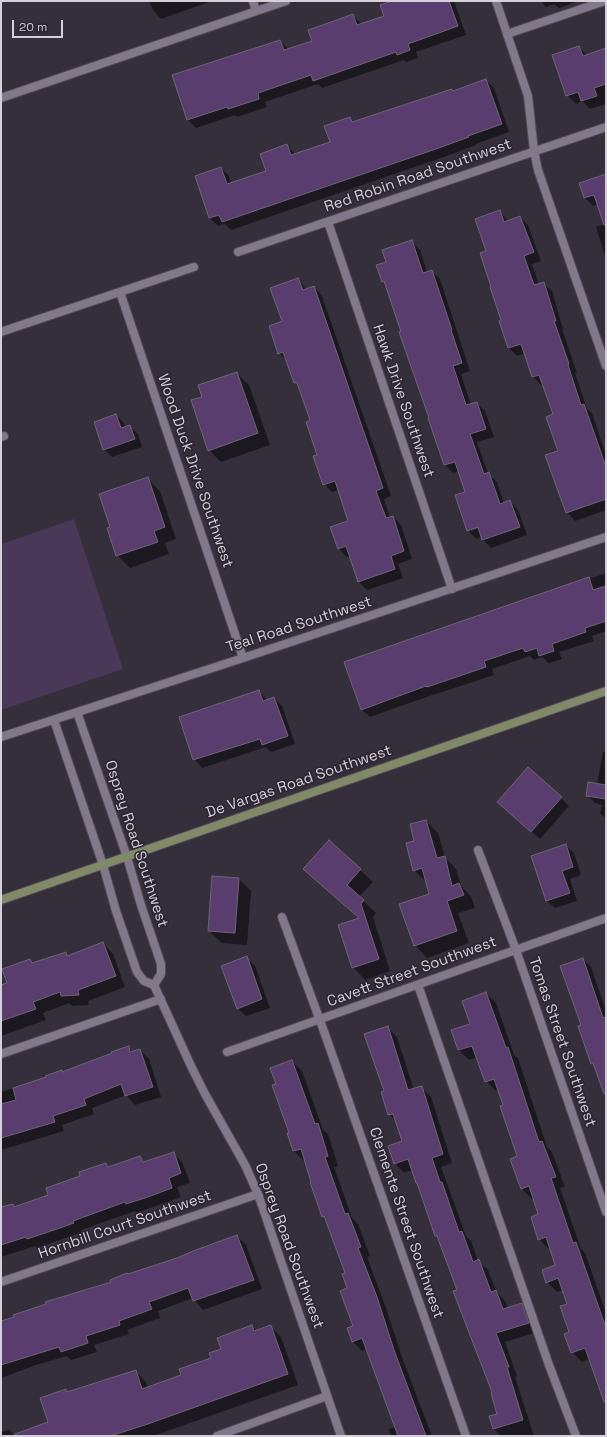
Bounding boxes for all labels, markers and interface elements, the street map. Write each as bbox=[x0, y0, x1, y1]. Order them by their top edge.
scale bar bbox=[14, 12, 65, 38]
text: 20 m bbox=[19, 19, 47, 35]
street label: Red Robin Road Southwest bbox=[322, 135, 514, 217]
street label: Hawk Drive Southwest bbox=[368, 322, 438, 480]
street label: Wood Duck Drive Southwest bbox=[153, 372, 237, 570]
street label: Teal Road Southwest bbox=[224, 593, 374, 657]
street label: De Vargas Road Southwest bbox=[204, 742, 394, 822]
street label: Osprey Road Southwest bbox=[100, 758, 172, 930]
street label: Cavett Street Southwest bbox=[325, 933, 499, 1011]
street label: Tomas Street Southwest bbox=[524, 955, 600, 1129]
street label: Clemente Street Southwest bbox=[365, 1125, 447, 1321]
street label: Osprey Road Southwest bbox=[251, 1161, 327, 1331]
street label: Hornbill Court Southwest bbox=[36, 1187, 214, 1263]

